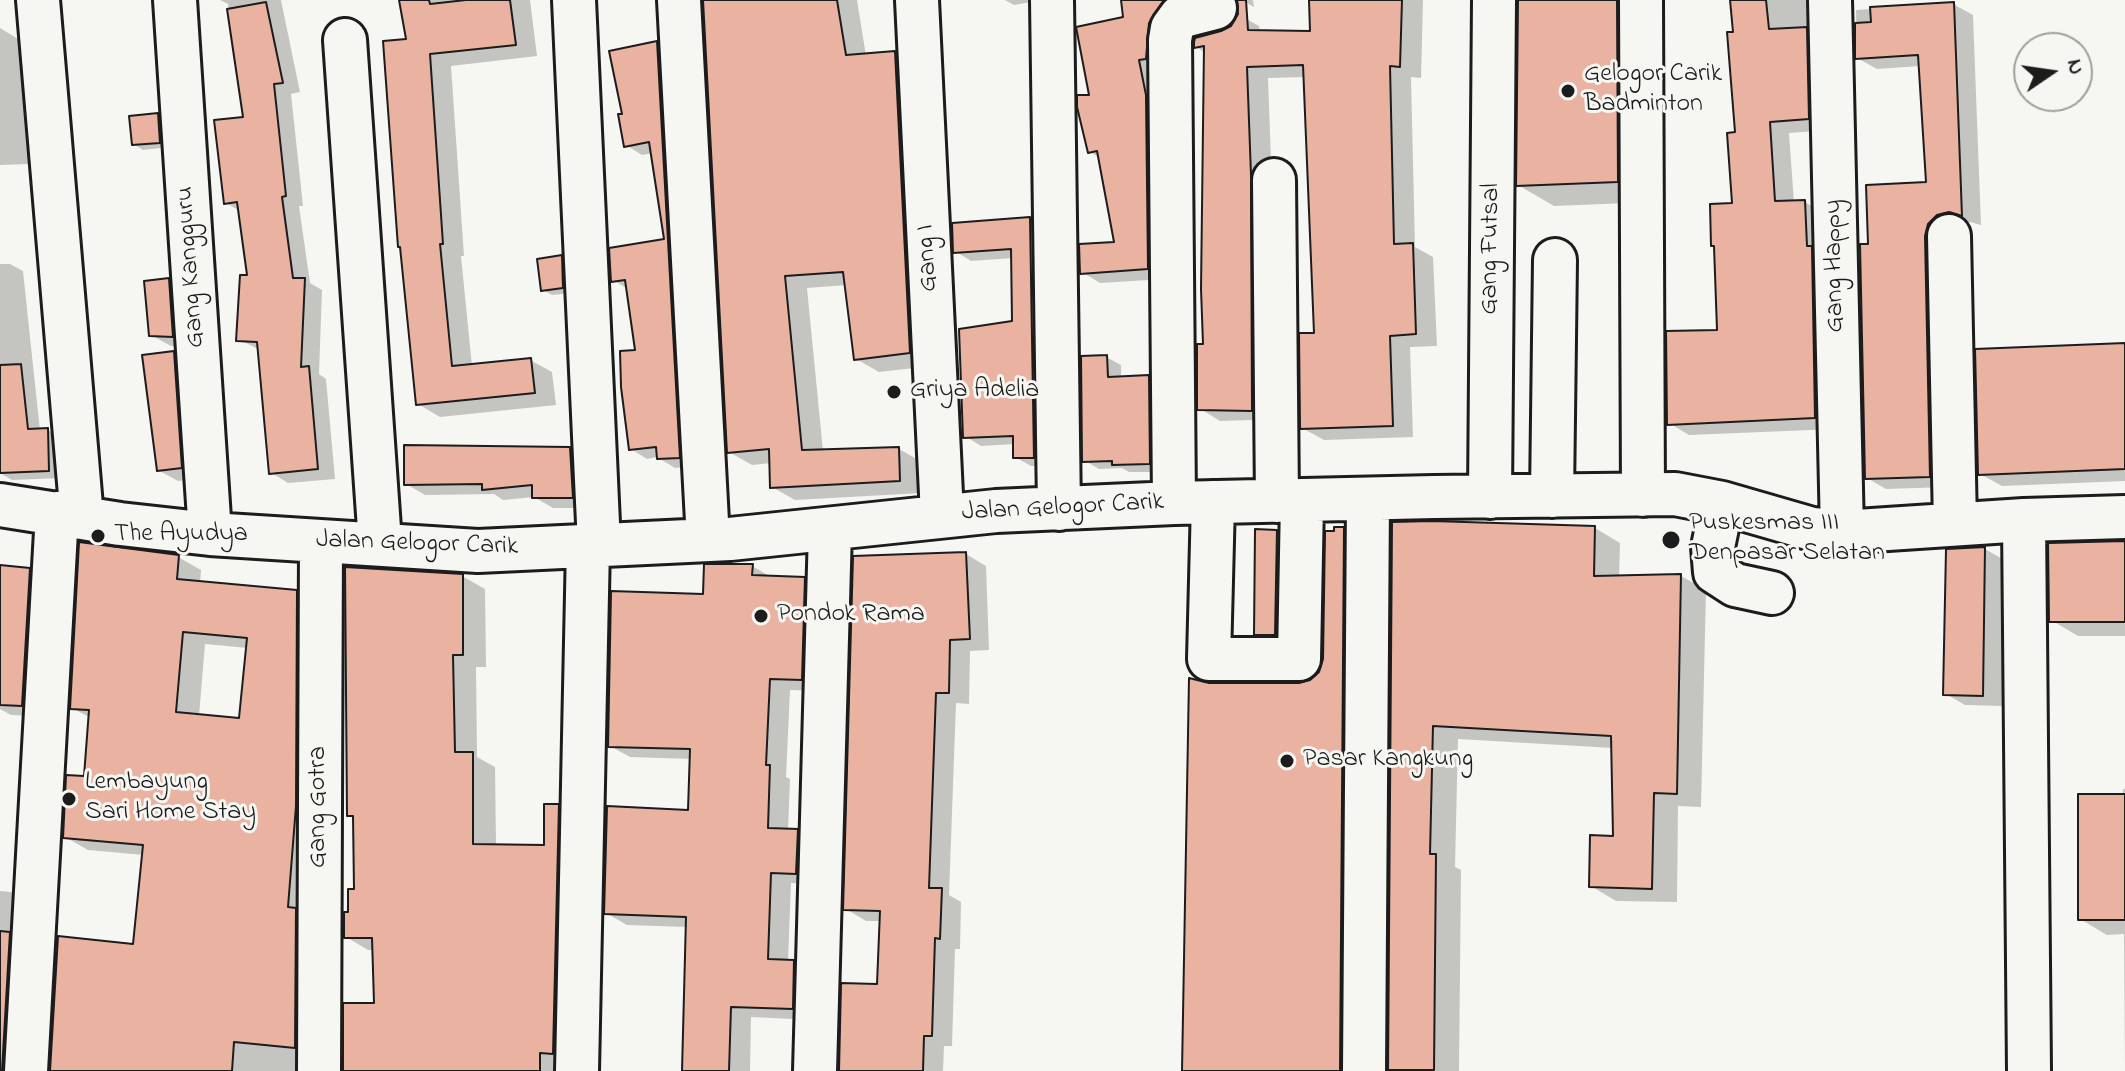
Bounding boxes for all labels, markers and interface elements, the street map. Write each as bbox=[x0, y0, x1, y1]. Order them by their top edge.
north arrow bbox=[2013, 32, 2093, 112]
text: N bbox=[2057, 56, 2092, 78]
place label: Gelogor Carik Badminton bbox=[1584, 60, 1722, 122]
marker: Gelogor Carik Badminton bbox=[1559, 82, 1577, 100]
street label: Gang Futsal bbox=[1475, 183, 1509, 315]
street label: Gang Kangguru bbox=[171, 185, 213, 349]
street label: Gang Happy bbox=[1819, 199, 1853, 333]
street label: Gang I bbox=[912, 223, 946, 293]
place label: Griya Adelia bbox=[910, 376, 1039, 408]
marker: Griya Adelia bbox=[885, 383, 903, 401]
street label: Jalan Gelogor Carik bbox=[961, 488, 1165, 530]
place label: Puskesmas III Denpasar Selatan bbox=[1689, 509, 1885, 570]
place label: The Ayudya bbox=[114, 520, 248, 552]
street label: Jalan Gelogor Carik bbox=[315, 526, 519, 564]
marker: The Ayudya bbox=[89, 527, 107, 545]
marker: Puskesmas III Denpasar Selatan bbox=[1660, 529, 1682, 551]
place label: Pondok Rama bbox=[777, 600, 925, 632]
marker: Pondok Rama bbox=[752, 607, 770, 625]
place label: Pasar Kangkung bbox=[1303, 745, 1473, 777]
street label: Gang Gotra bbox=[304, 746, 336, 868]
marker: Pasar Kangkung bbox=[1278, 752, 1296, 770]
place label: Lembayung Sari Home Stay bbox=[85, 768, 256, 830]
marker: Lembayung Sari Home Stay bbox=[60, 790, 78, 808]

